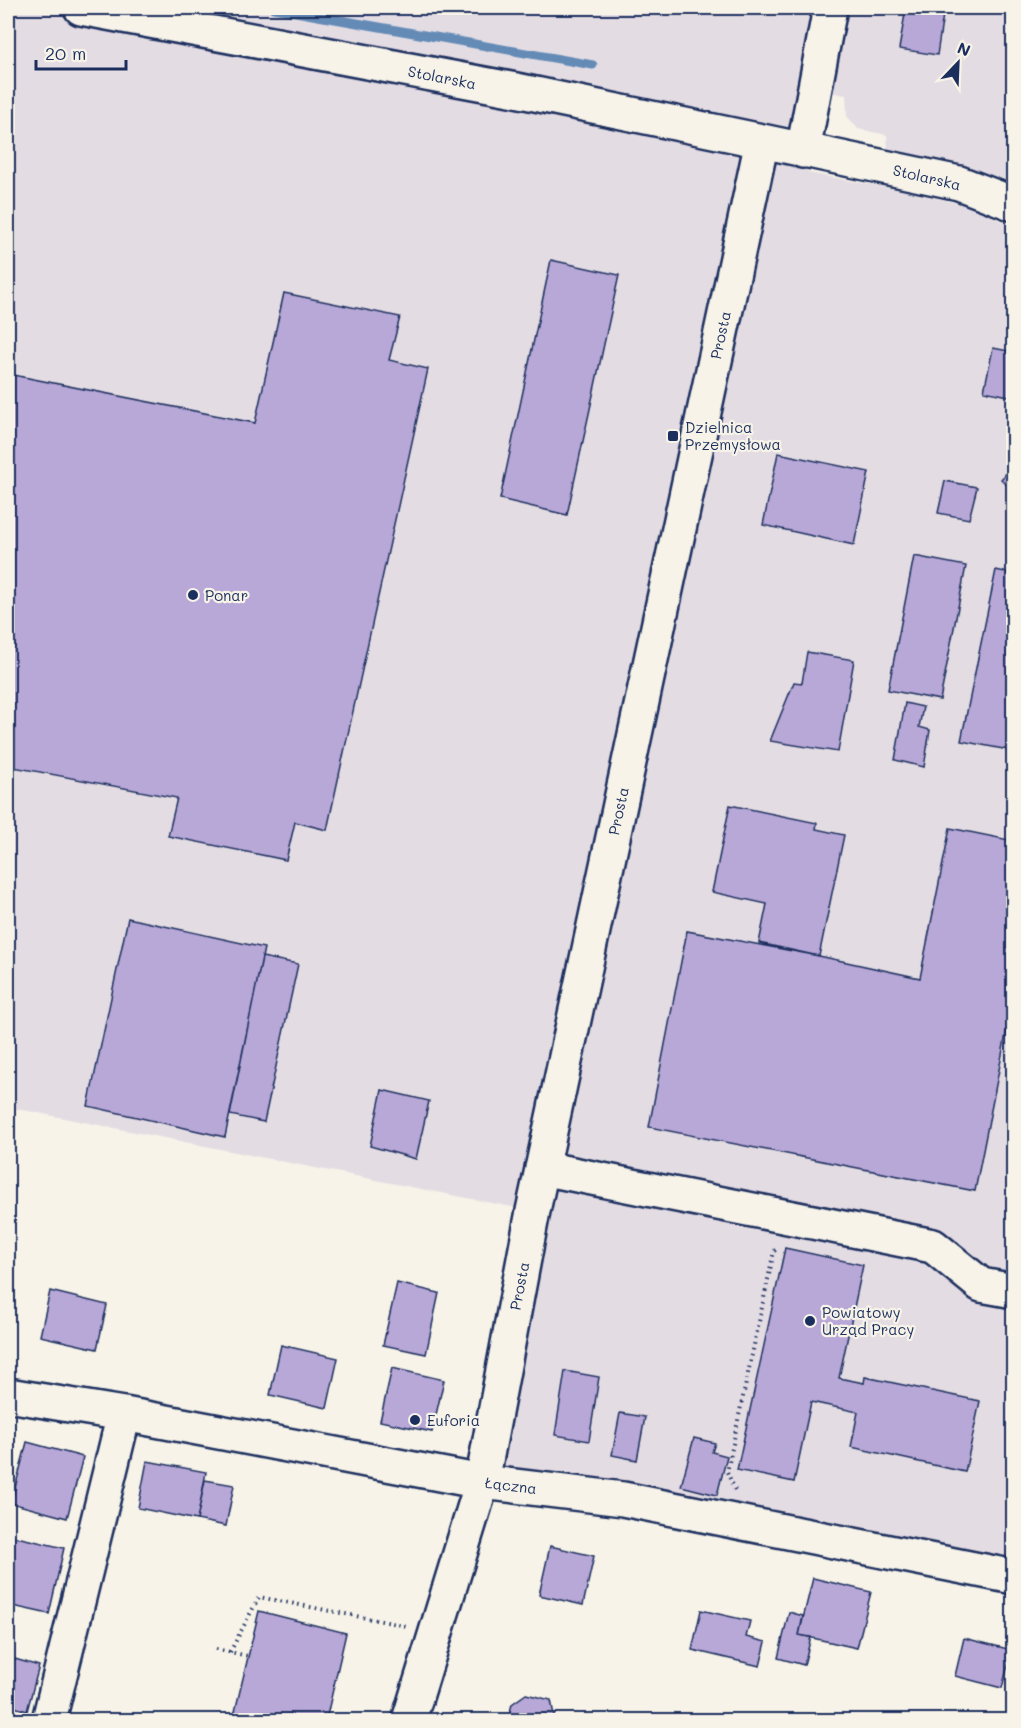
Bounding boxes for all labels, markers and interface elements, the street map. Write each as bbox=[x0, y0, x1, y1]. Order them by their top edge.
scale bar bbox=[36, 33, 126, 71]
north arrow bbox=[928, 33, 988, 93]
text: N bbox=[954, 37, 974, 61]
text: 20 m bbox=[45, 41, 86, 65]
street label: Stolarska bbox=[406, 61, 478, 93]
street label: Stolarska bbox=[891, 159, 963, 195]
street label: Prosta bbox=[705, 309, 735, 361]
place label: Dzielnica Przemysłowa bbox=[685, 417, 781, 454]
marker: Dzielnica Przemysłowa bbox=[666, 429, 680, 443]
place label: Ponar bbox=[205, 585, 248, 605]
marker: Ponar bbox=[186, 588, 200, 602]
street label: Prosta bbox=[603, 785, 633, 837]
street label: Prosta bbox=[505, 1260, 533, 1312]
place label: Powiatowy Urząd Pracy bbox=[822, 1302, 914, 1339]
marker: Powiatowy Urząd Pracy bbox=[803, 1314, 817, 1328]
place label: Euforia bbox=[427, 1410, 480, 1430]
marker: Euforia bbox=[408, 1413, 422, 1427]
street label: Łączna bbox=[484, 1472, 538, 1498]

